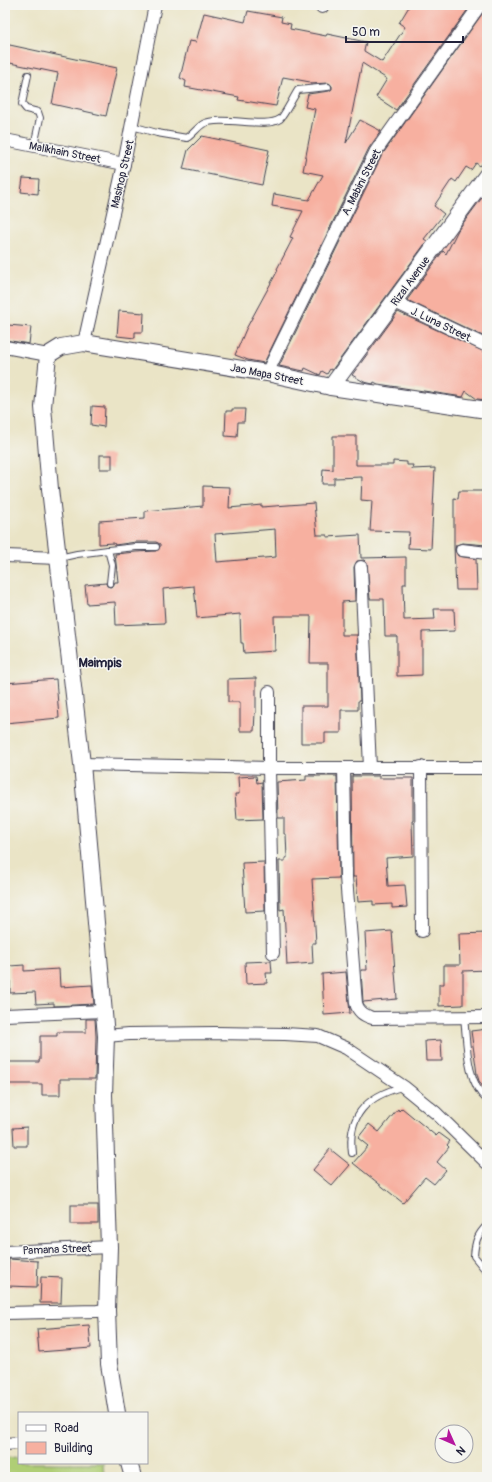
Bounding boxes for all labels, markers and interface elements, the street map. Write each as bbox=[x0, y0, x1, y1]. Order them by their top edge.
scale bar bbox=[346, 18, 463, 44]
text: 50 m bbox=[352, 25, 380, 40]
street label: Masinop Street bbox=[108, 138, 137, 210]
street label: Malikhain Street bbox=[28, 139, 102, 166]
street label: A. Mabini Street bbox=[339, 146, 384, 218]
street label: Rizal Avenue bbox=[388, 254, 433, 309]
street label: J. Luna Street bbox=[409, 304, 473, 345]
street label: Jao Mapa Street bbox=[229, 361, 305, 388]
district label: Maimpis bbox=[78, 655, 122, 671]
street label: Pamana Street bbox=[22, 1242, 92, 1257]
legend bbox=[18, 1412, 148, 1464]
text: Road bbox=[54, 1421, 79, 1436]
north arrow bbox=[434, 1424, 474, 1464]
text: Building bbox=[54, 1441, 93, 1456]
text: N bbox=[453, 1443, 468, 1458]

